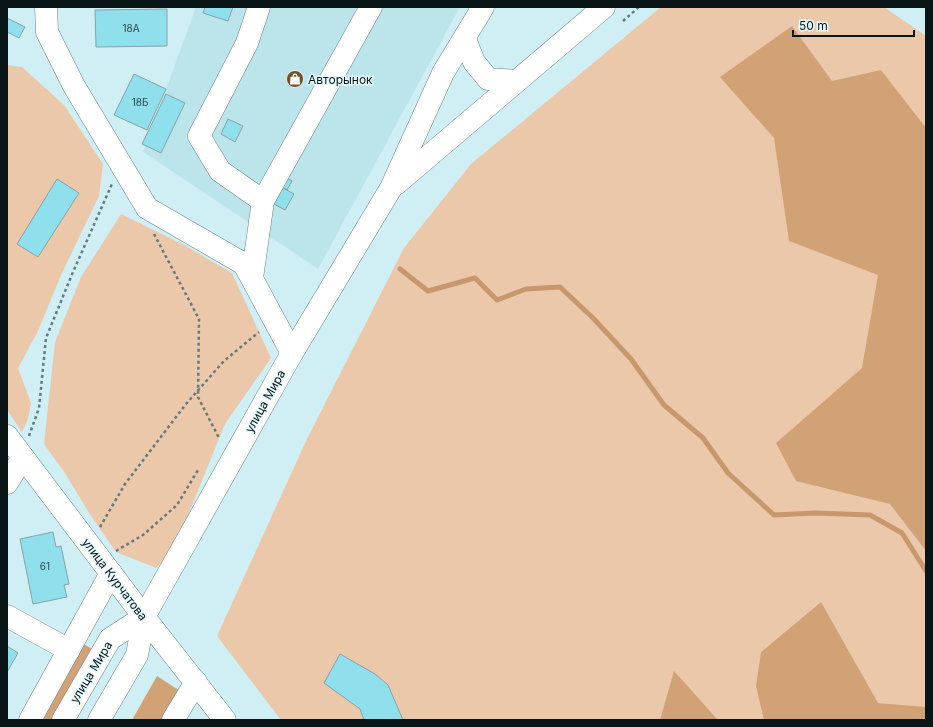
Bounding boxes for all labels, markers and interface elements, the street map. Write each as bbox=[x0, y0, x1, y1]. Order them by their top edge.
scale bar bbox=[793, 12, 914, 38]
text: 50 m bbox=[799, 18, 828, 33]
house number: 18А bbox=[122, 22, 140, 34]
shop icon: Авторынок bbox=[285, 69, 305, 89]
place label: Авторынок bbox=[308, 72, 373, 87]
house number: 18Б bbox=[132, 96, 148, 108]
street label: улица Мира bbox=[242, 367, 288, 435]
street label: улица Курчатова bbox=[79, 535, 151, 623]
house number: 61 bbox=[40, 560, 50, 572]
street label: улица Мира bbox=[67, 638, 115, 706]

